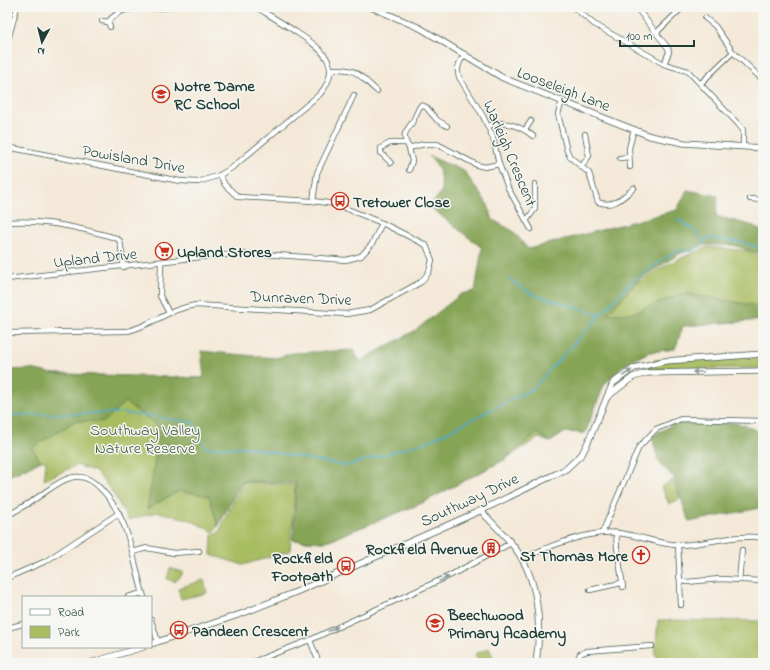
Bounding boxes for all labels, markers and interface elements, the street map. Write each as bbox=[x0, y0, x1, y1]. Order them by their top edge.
north arrow bbox=[22, 22, 62, 62]
scale bar bbox=[620, 22, 694, 48]
text: 100 m bbox=[626, 28, 653, 46]
text: N bbox=[36, 43, 46, 59]
street label: Looseleigh Lane bbox=[513, 61, 614, 119]
place label: Notre Dame RC School bbox=[173, 75, 255, 117]
school or university icon: Notre Dame RC School bbox=[151, 84, 171, 104]
street label: Warleigh Crescent bbox=[476, 97, 543, 211]
street label: Powisland Drive bbox=[80, 139, 188, 181]
bus stop icon: Tretower Close bbox=[330, 191, 350, 211]
place label: Tretower Close bbox=[353, 191, 451, 215]
supermarket icon: Upland Stores bbox=[154, 241, 174, 261]
place label: Upland Stores bbox=[177, 241, 272, 265]
street label: Upland Drive bbox=[52, 243, 139, 275]
street label: Dunraven Drive bbox=[249, 285, 353, 313]
one-way arrow bbox=[621, 369, 633, 376]
one-way arrow bbox=[691, 369, 704, 375]
park label: Southway Valley Nature Reserve bbox=[90, 419, 200, 461]
street label: Southway Drive bbox=[417, 467, 524, 534]
place label: Rockfield Avenue bbox=[365, 538, 479, 562]
building icon: Rockfield Avenue bbox=[481, 538, 501, 558]
place label: St Thomas More bbox=[520, 545, 629, 569]
church icon: St Thomas More bbox=[631, 545, 651, 565]
place label: Rockfield Footpath bbox=[271, 547, 333, 589]
bus stop icon: Rockfield Footpath bbox=[336, 556, 356, 576]
one-way arrow bbox=[438, 576, 450, 582]
legend bbox=[22, 596, 152, 648]
text: Road bbox=[58, 604, 84, 622]
place label: Beechwood Primary Academy bbox=[447, 604, 566, 647]
school or university icon: Beechwood Primary Academy bbox=[425, 613, 445, 633]
bus stop icon: Pandeen Crescent bbox=[169, 620, 189, 640]
place label: Pandeen Crescent bbox=[192, 620, 309, 644]
text: Park bbox=[58, 624, 80, 642]
one-way arrow bbox=[328, 626, 339, 632]

